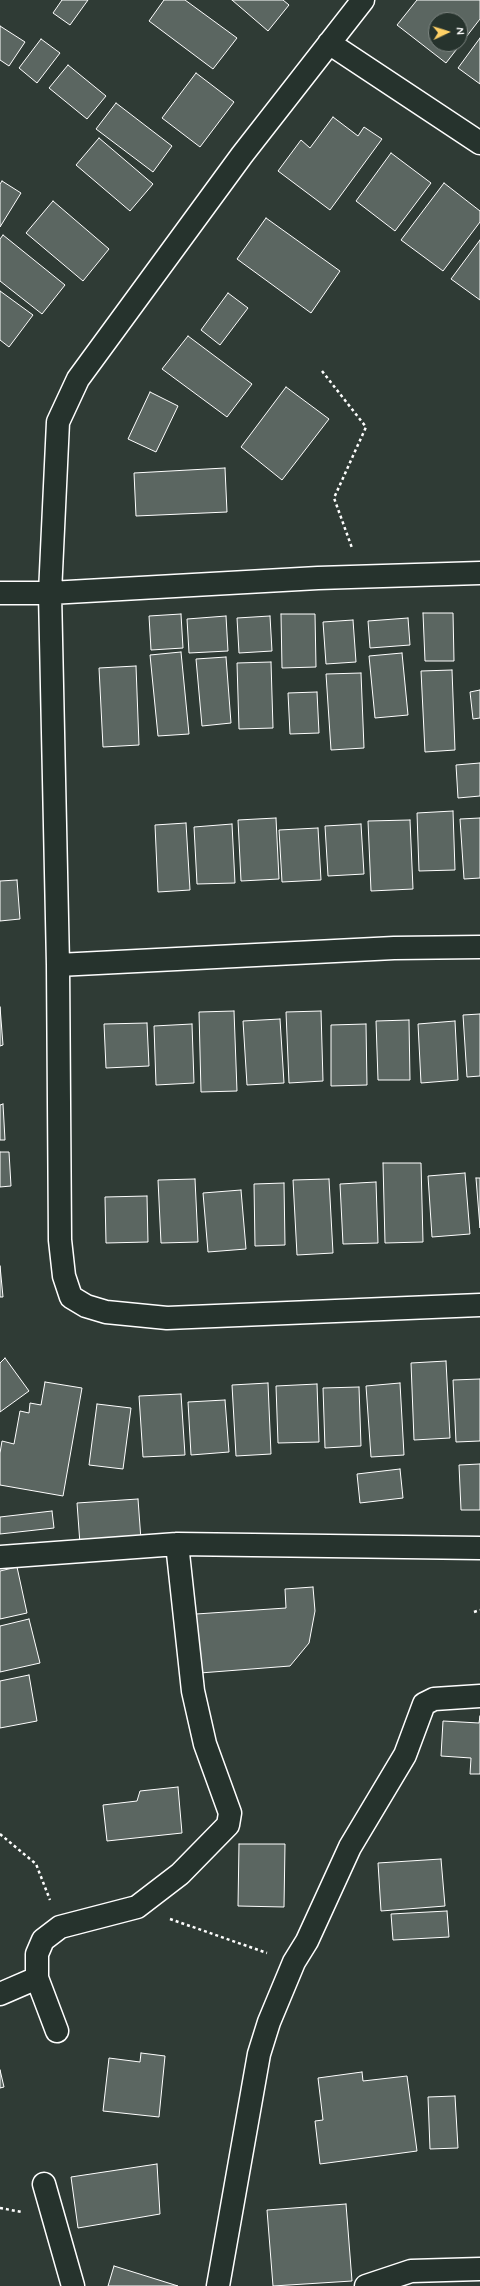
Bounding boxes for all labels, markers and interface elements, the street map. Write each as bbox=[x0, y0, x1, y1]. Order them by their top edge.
north arrow bbox=[428, 12, 468, 52]
text: N bbox=[452, 27, 466, 35]

